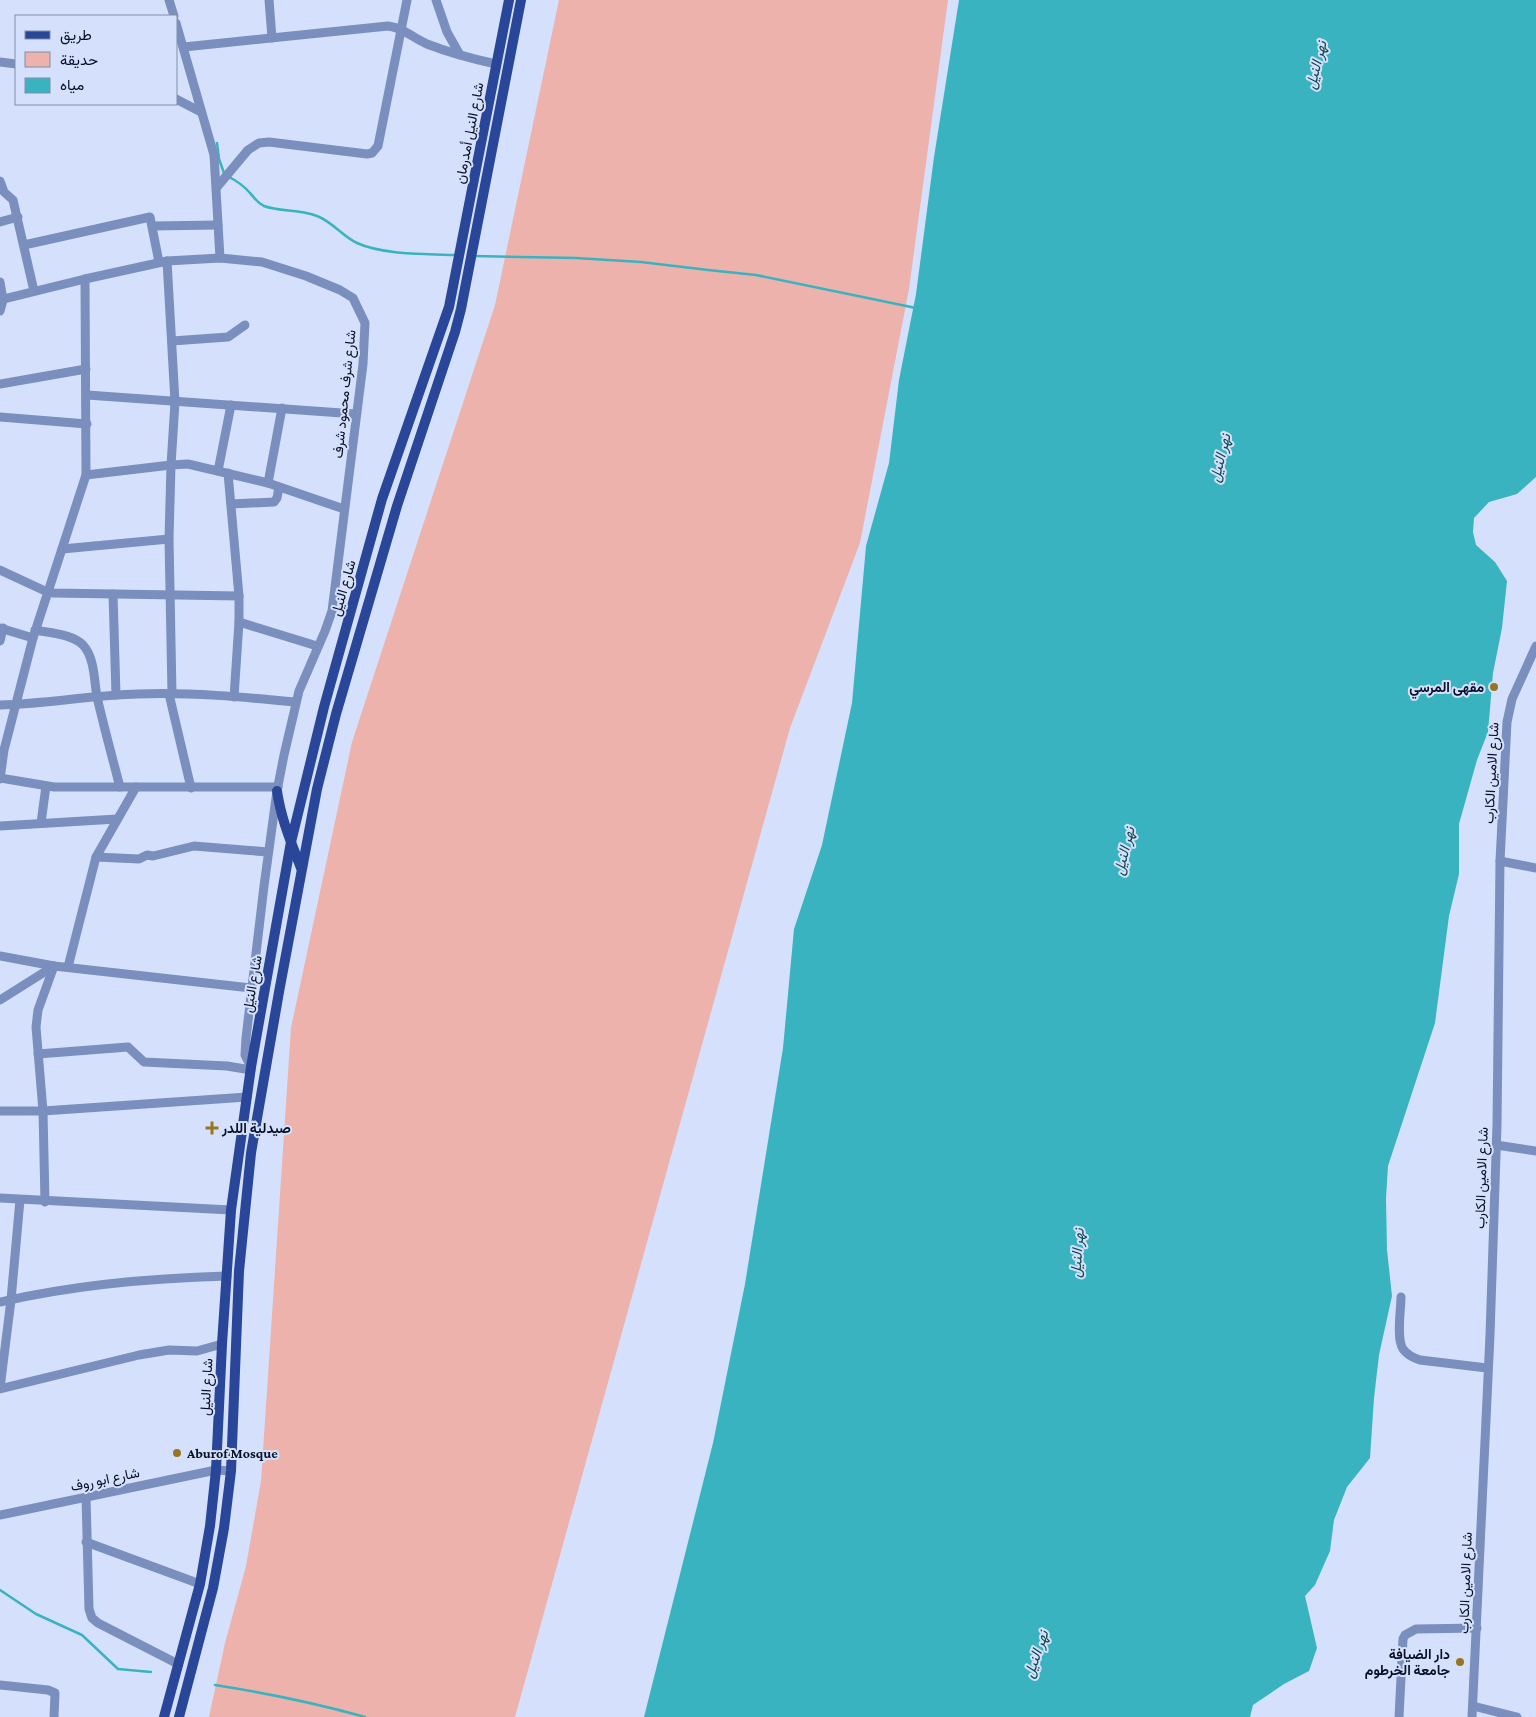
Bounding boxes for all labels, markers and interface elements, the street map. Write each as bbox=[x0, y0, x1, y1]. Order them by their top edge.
legend bbox=[15, 15, 178, 105]
text: طريق bbox=[60, 27, 92, 45]
water label: نهر النيل bbox=[1302, 38, 1331, 91]
text: حديقة bbox=[60, 52, 98, 69]
text: مياه bbox=[60, 77, 84, 94]
street label: شارع النيل أمدرمان bbox=[451, 81, 490, 186]
street label: شارع شرف محمود شرف bbox=[329, 329, 362, 459]
water label: نهر النيل bbox=[1206, 431, 1235, 484]
street label: شارع النيل bbox=[327, 558, 362, 619]
place label: مقهى المرسي bbox=[1409, 679, 1484, 699]
marker: مقهى المرسي bbox=[1488, 681, 1500, 693]
street label: شارع الامين الكارب bbox=[1480, 722, 1505, 824]
water label: نهر النيل bbox=[1110, 824, 1139, 877]
street label: شارع النيل bbox=[239, 954, 268, 1014]
place label: صيدلية اللدر bbox=[221, 1120, 291, 1137]
marker: صيدلية اللدر bbox=[206, 1122, 218, 1134]
street label: شارع الامين الكارب bbox=[1471, 1127, 1494, 1229]
water label: نهر النيل bbox=[1067, 1227, 1088, 1278]
street label: شارع النيل bbox=[197, 1358, 218, 1416]
place label: Aburof Mosque bbox=[186, 1445, 278, 1461]
marker: Aburof Mosque bbox=[171, 1447, 183, 1459]
street label: شارع ابو روف bbox=[69, 1464, 141, 1497]
street label: شارع الامين الكارب bbox=[1455, 1532, 1478, 1634]
water label: نهر النيل bbox=[1020, 1627, 1053, 1680]
place label: دار الضيافة جامعة الخرطوم bbox=[1365, 1646, 1450, 1679]
marker: دار الضيافة جامعة الخرطوم bbox=[1454, 1656, 1466, 1668]

